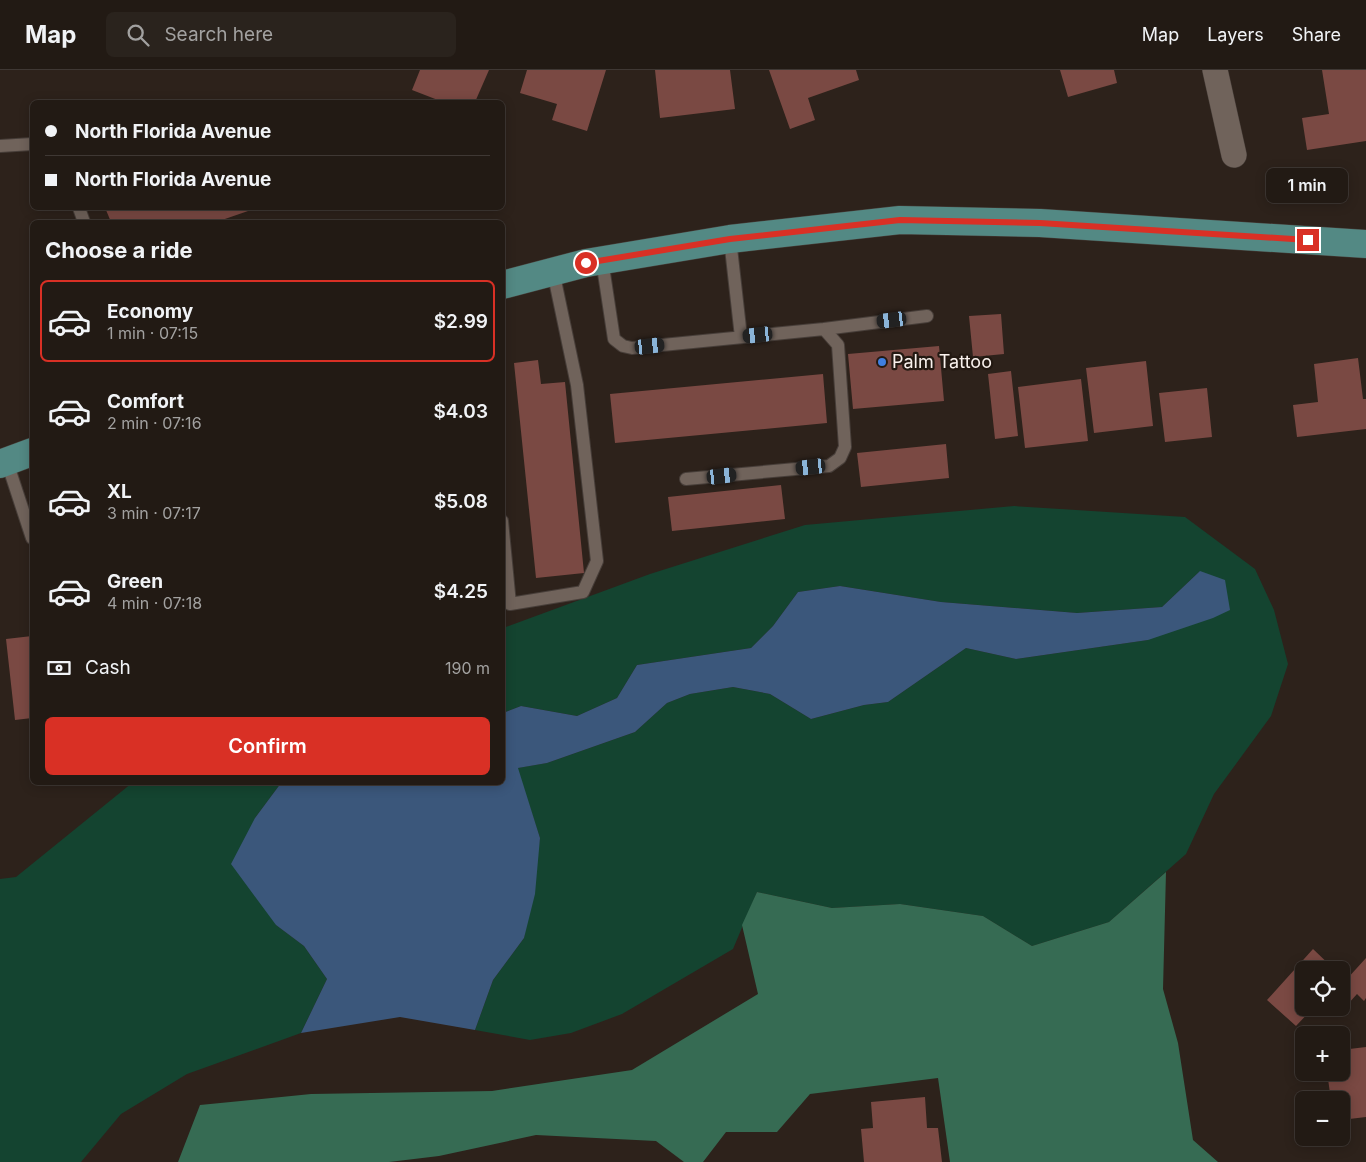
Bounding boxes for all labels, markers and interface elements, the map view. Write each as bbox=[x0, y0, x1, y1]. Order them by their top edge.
search box bbox=[106, 12, 456, 57]
text: Map bbox=[25, 20, 76, 49]
icon: search bbox=[124, 21, 152, 49]
text: Search here bbox=[164, 23, 273, 46]
text: Map bbox=[1142, 24, 1179, 45]
text: Layers bbox=[1207, 24, 1264, 45]
text: Share bbox=[1292, 24, 1341, 45]
text: North Florida Avenue bbox=[75, 120, 271, 143]
text: North Florida Avenue bbox=[75, 168, 271, 191]
callout: 1 min bbox=[1267, 168, 1349, 202]
text: 1 min bbox=[1287, 175, 1327, 195]
route end bbox=[1297, 229, 1319, 251]
text: Choose a ride bbox=[45, 237, 193, 263]
route start bbox=[575, 252, 597, 274]
icon: car bbox=[47, 299, 92, 344]
text: Economy bbox=[107, 300, 193, 323]
text: $2.99 bbox=[434, 310, 488, 333]
car bbox=[876, 311, 907, 329]
text: 1 min · 07:15 bbox=[107, 323, 198, 343]
car bbox=[742, 326, 773, 344]
car bbox=[634, 337, 665, 355]
place label: Palm Tattoo bbox=[892, 351, 992, 372]
marker: Palm Tattoo bbox=[876, 356, 888, 368]
icon: car bbox=[47, 389, 92, 434]
text: Comfort bbox=[107, 390, 184, 413]
text: $4.03 bbox=[433, 400, 488, 423]
text: 2 min · 07:16 bbox=[107, 413, 202, 433]
car bbox=[795, 458, 826, 476]
car bbox=[706, 467, 737, 485]
icon: car bbox=[47, 479, 92, 524]
text: XL bbox=[107, 480, 132, 503]
text: $5.08 bbox=[434, 490, 488, 513]
text: 3 min · 07:17 bbox=[107, 503, 201, 523]
icon: car bbox=[47, 569, 92, 614]
text: Green bbox=[107, 570, 163, 593]
text: $4.25 bbox=[434, 580, 488, 603]
text: 4 min · 07:18 bbox=[107, 593, 202, 613]
icon: cash bbox=[45, 654, 73, 682]
text: Cash bbox=[85, 656, 131, 679]
text: 190 m bbox=[445, 658, 490, 678]
button: Confirm bbox=[45, 717, 490, 775]
map controls bbox=[1295, 961, 1350, 1146]
button: locate bbox=[1295, 961, 1350, 1016]
button: + bbox=[1295, 1026, 1350, 1081]
button: − bbox=[1295, 1091, 1350, 1146]

